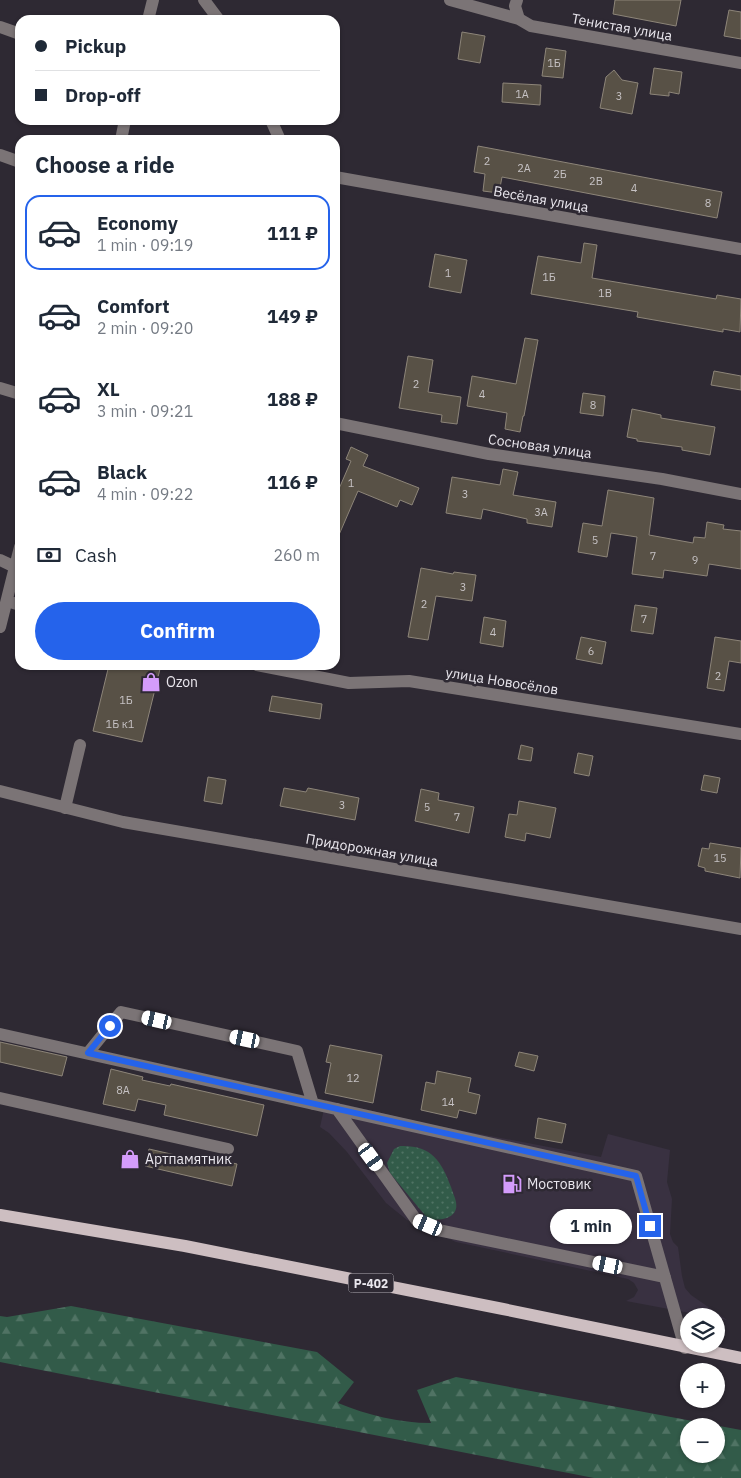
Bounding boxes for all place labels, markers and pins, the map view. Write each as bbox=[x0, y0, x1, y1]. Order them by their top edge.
shop icon: Ozon bbox=[140, 671, 162, 693]
place label: Ozon bbox=[166, 673, 198, 691]
shop icon: Артпамятник bbox=[119, 1148, 141, 1170]
place label: Артпамятник bbox=[145, 1150, 232, 1168]
fuel station icon: Мостовик bbox=[501, 1173, 523, 1195]
place label: Мостовик bbox=[527, 1175, 592, 1193]

